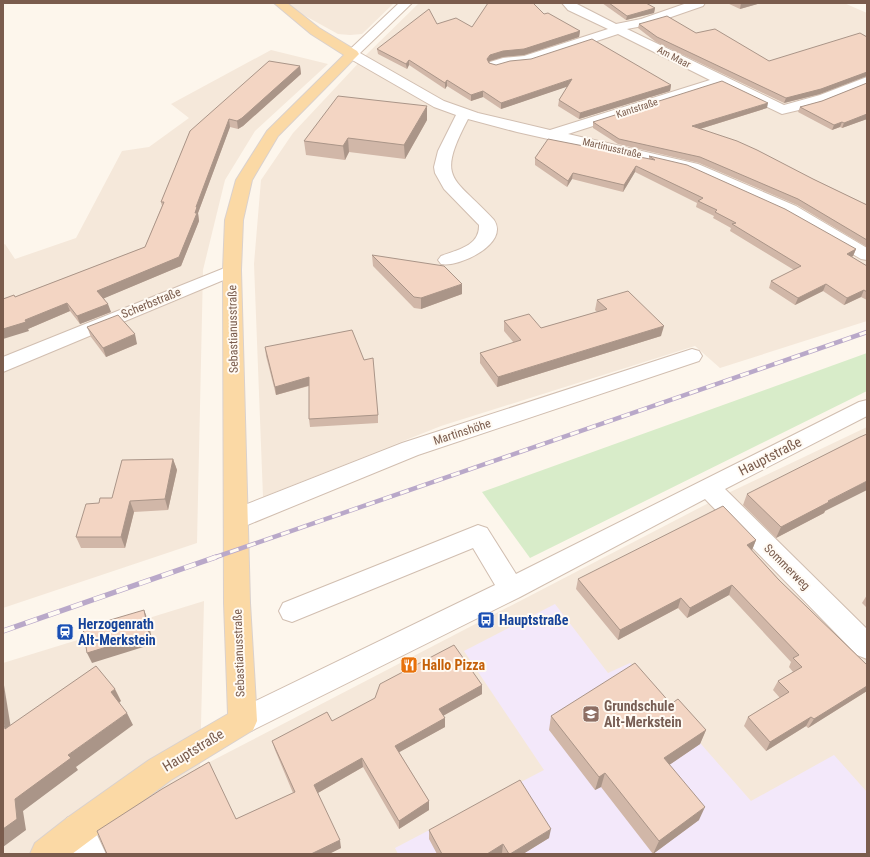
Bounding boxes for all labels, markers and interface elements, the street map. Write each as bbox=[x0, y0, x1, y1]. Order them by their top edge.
street label: Am Maar bbox=[656, 44, 692, 70]
street label: Kantstraße bbox=[615, 96, 659, 120]
street label: Martinusstraße bbox=[581, 136, 643, 160]
street label: Sebastianusstraße bbox=[225, 284, 241, 373]
street label: Scherbstraße bbox=[119, 285, 183, 321]
street label: Martinshöhe bbox=[431, 416, 493, 448]
street label: Hauptstraße bbox=[736, 433, 804, 479]
street label: Sommerweg bbox=[761, 541, 813, 593]
street label: Sebastianusstraße bbox=[230, 608, 248, 697]
bus stop icon: Hauptstraße bbox=[476, 610, 496, 630]
place label: Hauptstraße bbox=[499, 612, 569, 628]
place label: Herzogenrath Alt-Merkstein bbox=[78, 616, 156, 648]
station icon: Herzogenrath Alt-Merkstein bbox=[55, 622, 75, 642]
restaurant icon: Hallo Pizza bbox=[399, 655, 419, 675]
place label: Hallo Pizza bbox=[422, 657, 486, 673]
place label: Grundschule Alt-Merkstein bbox=[604, 698, 682, 730]
school or university icon: Grundschule Alt-Merkstein bbox=[581, 704, 601, 724]
street label: Hauptstraße bbox=[160, 725, 227, 774]

